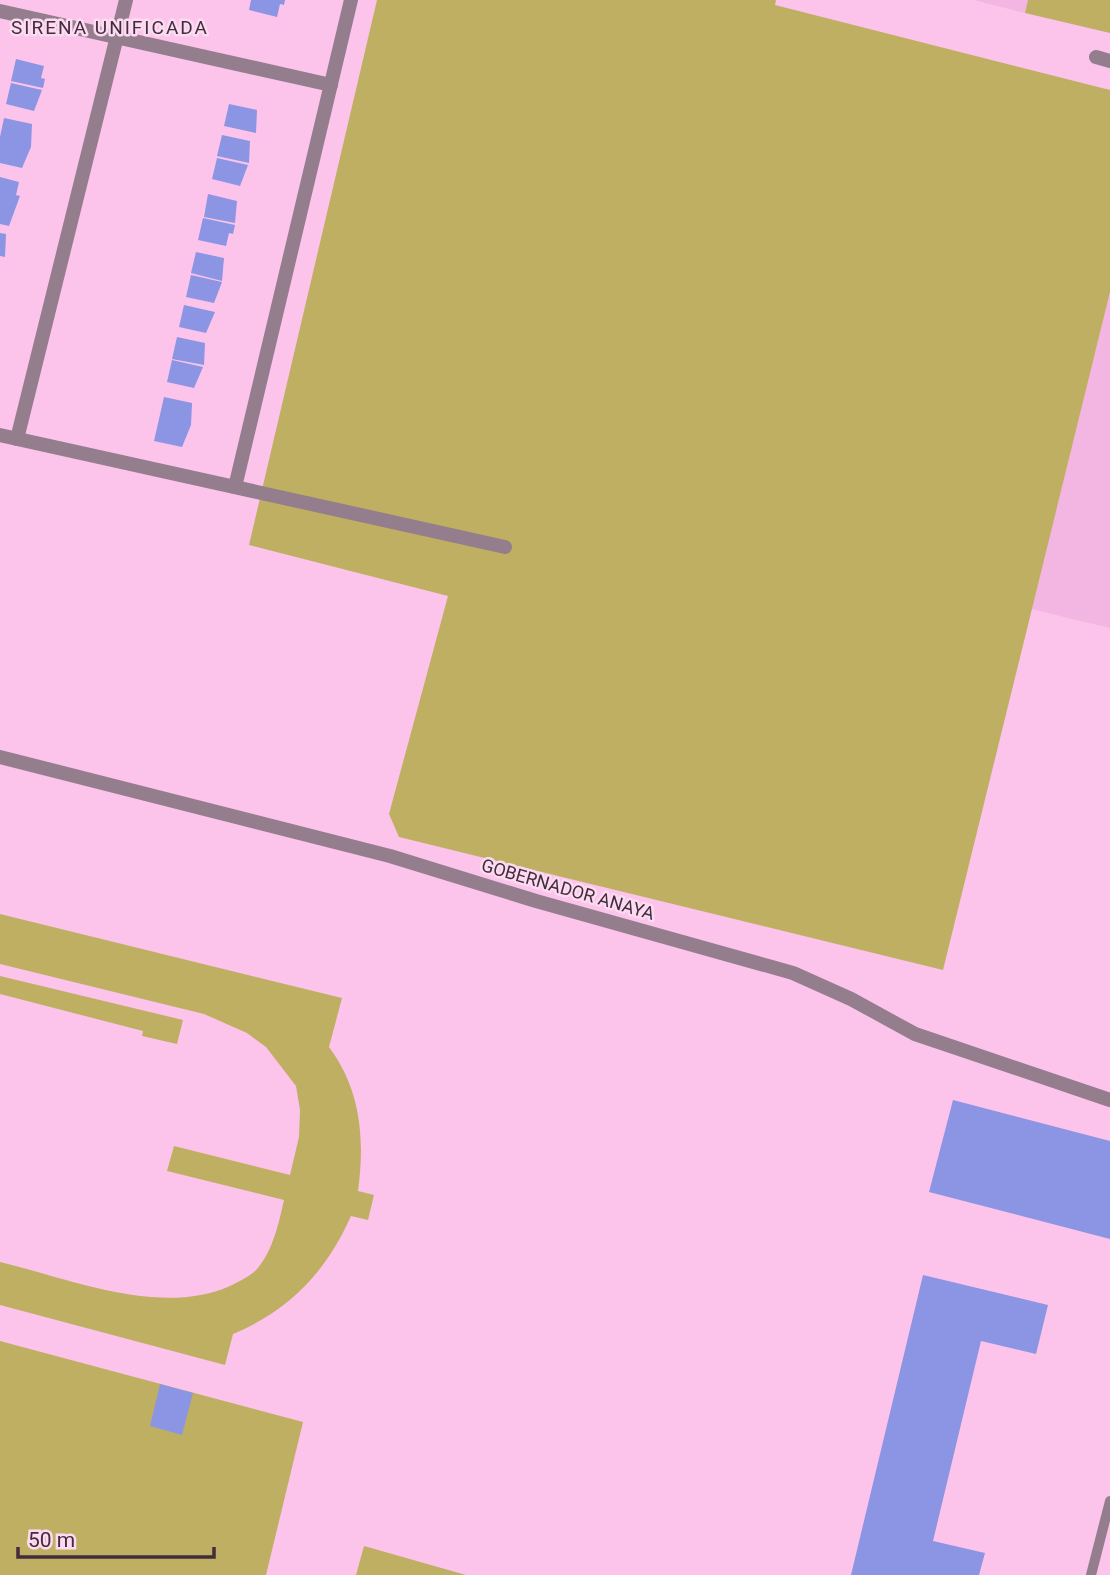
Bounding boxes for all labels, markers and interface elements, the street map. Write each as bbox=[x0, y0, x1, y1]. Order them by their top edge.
district label: SIRENA UNIFICADA bbox=[11, 16, 209, 39]
street label: GOBERNADOR ANAYA bbox=[479, 854, 657, 924]
scale bar bbox=[18, 1516, 214, 1560]
text: 50 m bbox=[28, 1528, 75, 1552]

